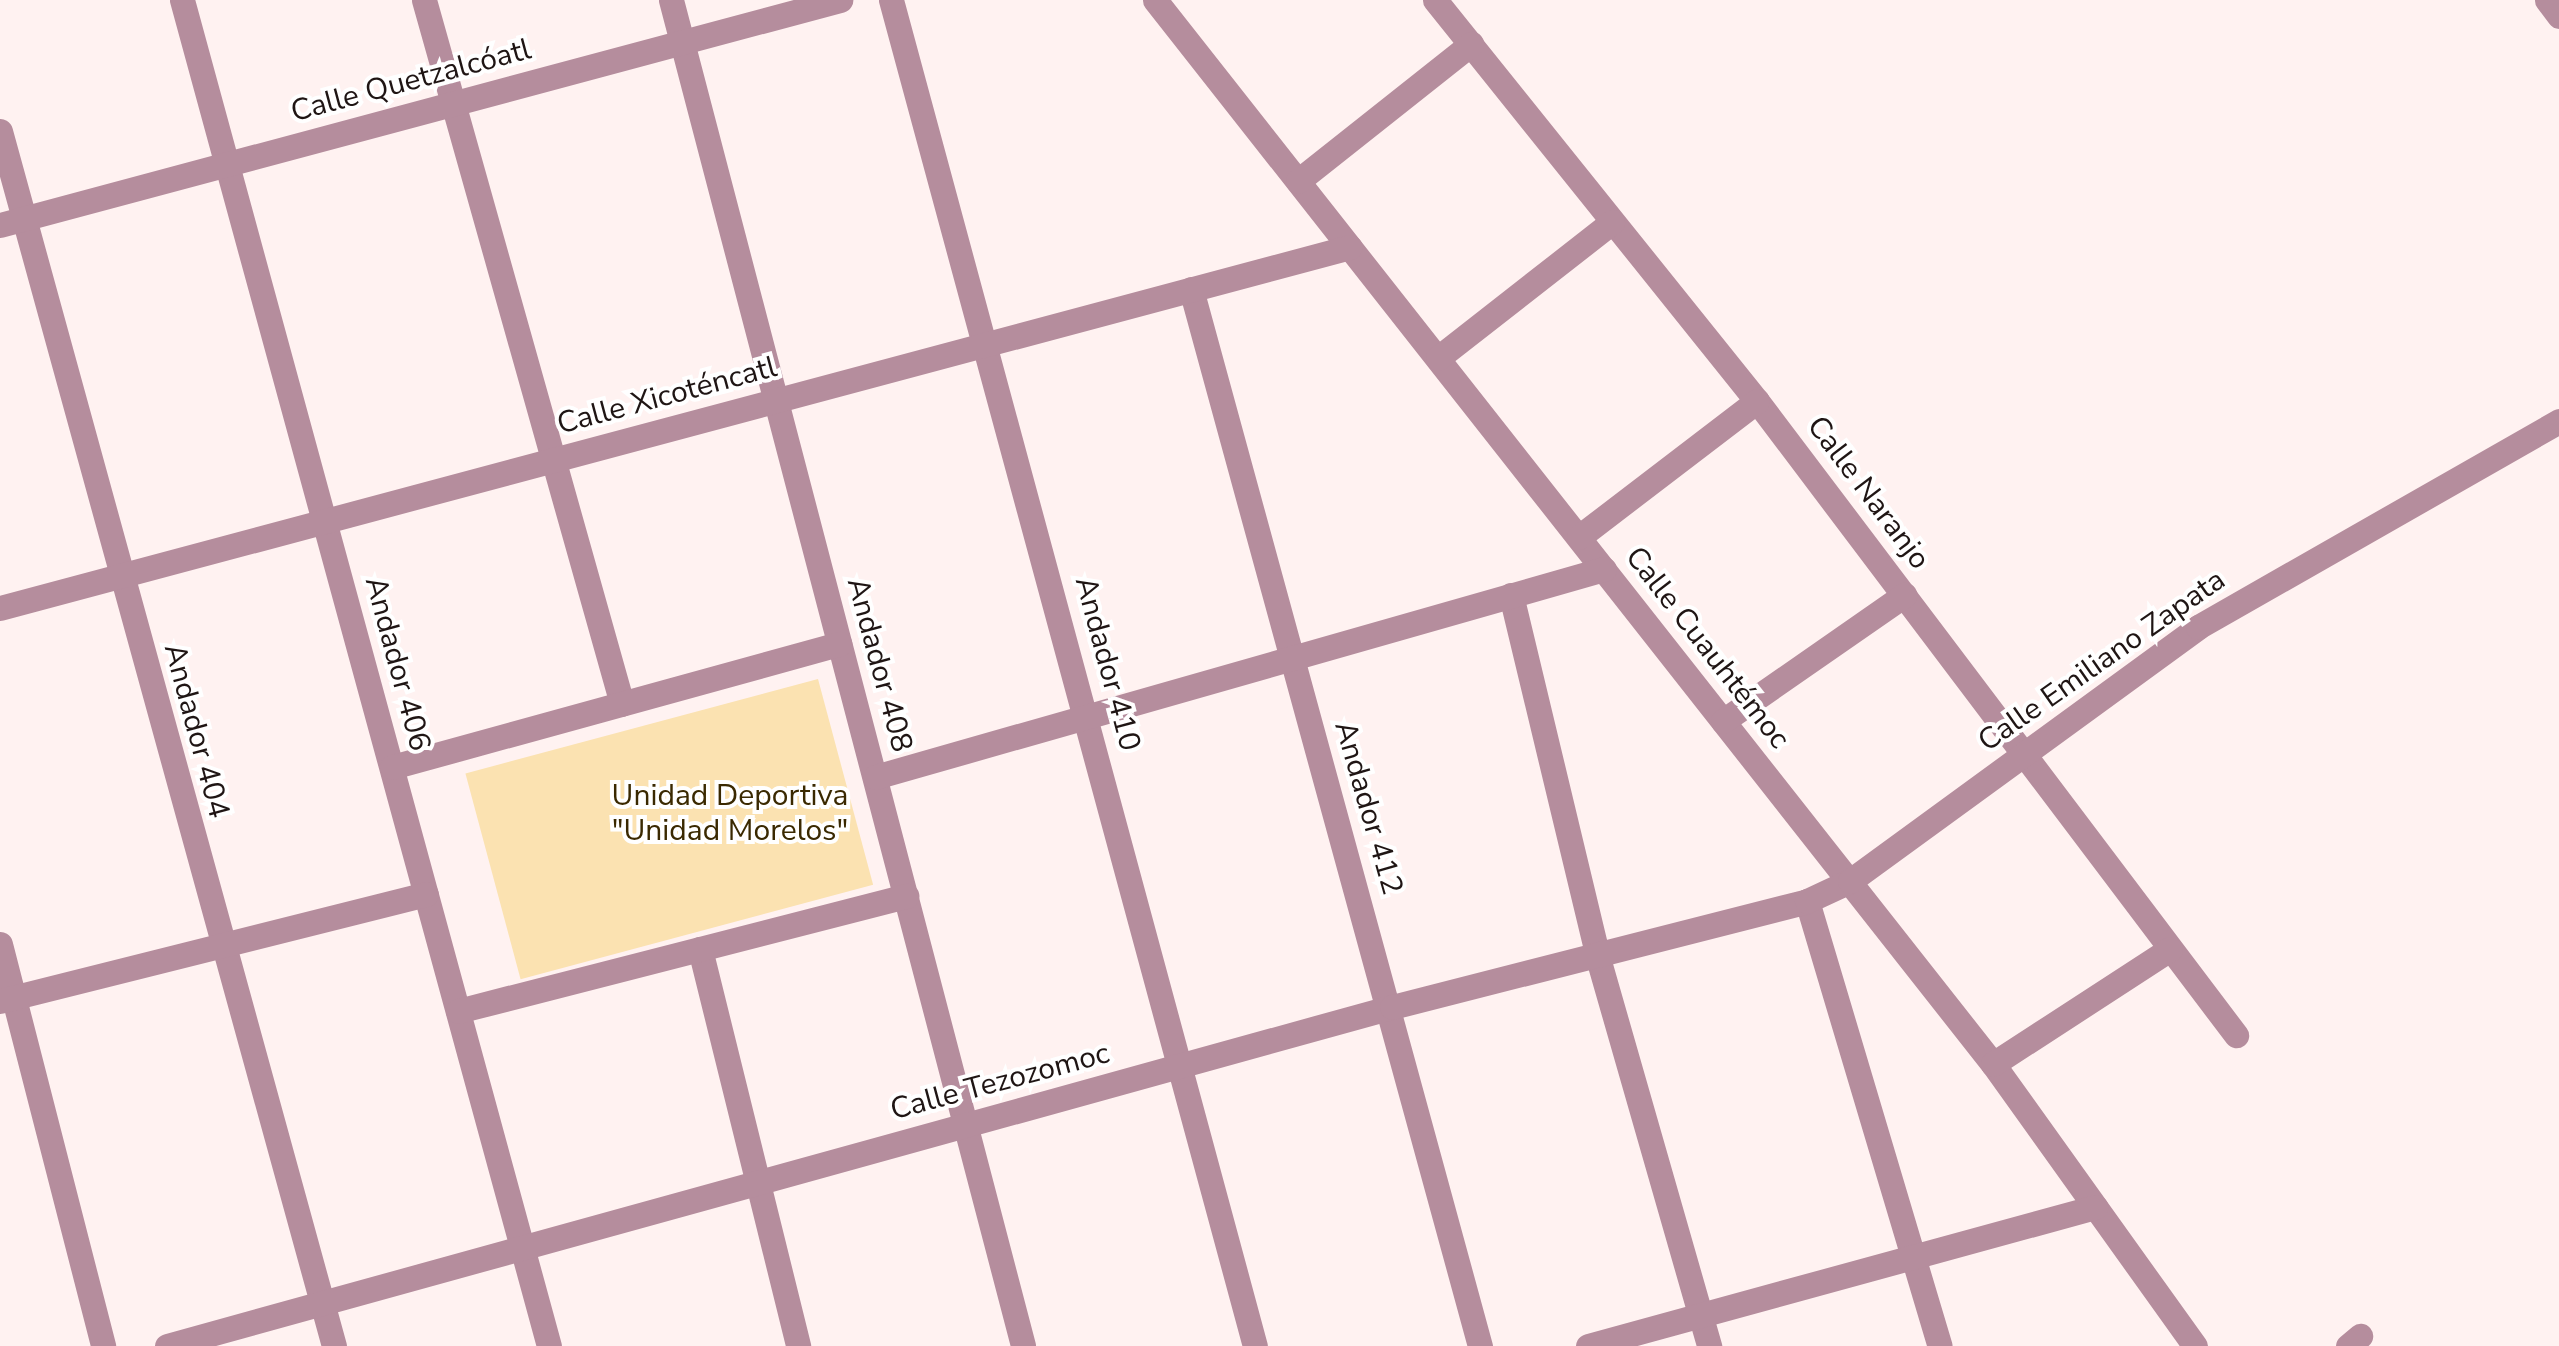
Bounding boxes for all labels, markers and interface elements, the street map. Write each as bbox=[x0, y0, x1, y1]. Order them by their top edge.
street label: Calle Quetzalcóatl bbox=[287, 32, 535, 130]
street label: Calle Xicoténcatl bbox=[553, 349, 781, 443]
street label: Calle Naranjo bbox=[1799, 409, 1937, 577]
street label: Calle Cuauhtémoc bbox=[1617, 540, 1797, 756]
street label: Calle Emiliano Zapata bbox=[1972, 562, 2232, 760]
street label: Andador 406 bbox=[356, 573, 438, 755]
street label: Andador 410 bbox=[1066, 573, 1148, 755]
street label: Andador 408 bbox=[838, 574, 920, 756]
street label: Andador 404 bbox=[155, 640, 237, 822]
street label: Andador 412 bbox=[1326, 717, 1410, 899]
park label: Unidad Deportiva "Unidad Morelos" bbox=[612, 778, 848, 848]
street label: Calle Tezozomoc bbox=[887, 1035, 1113, 1129]

